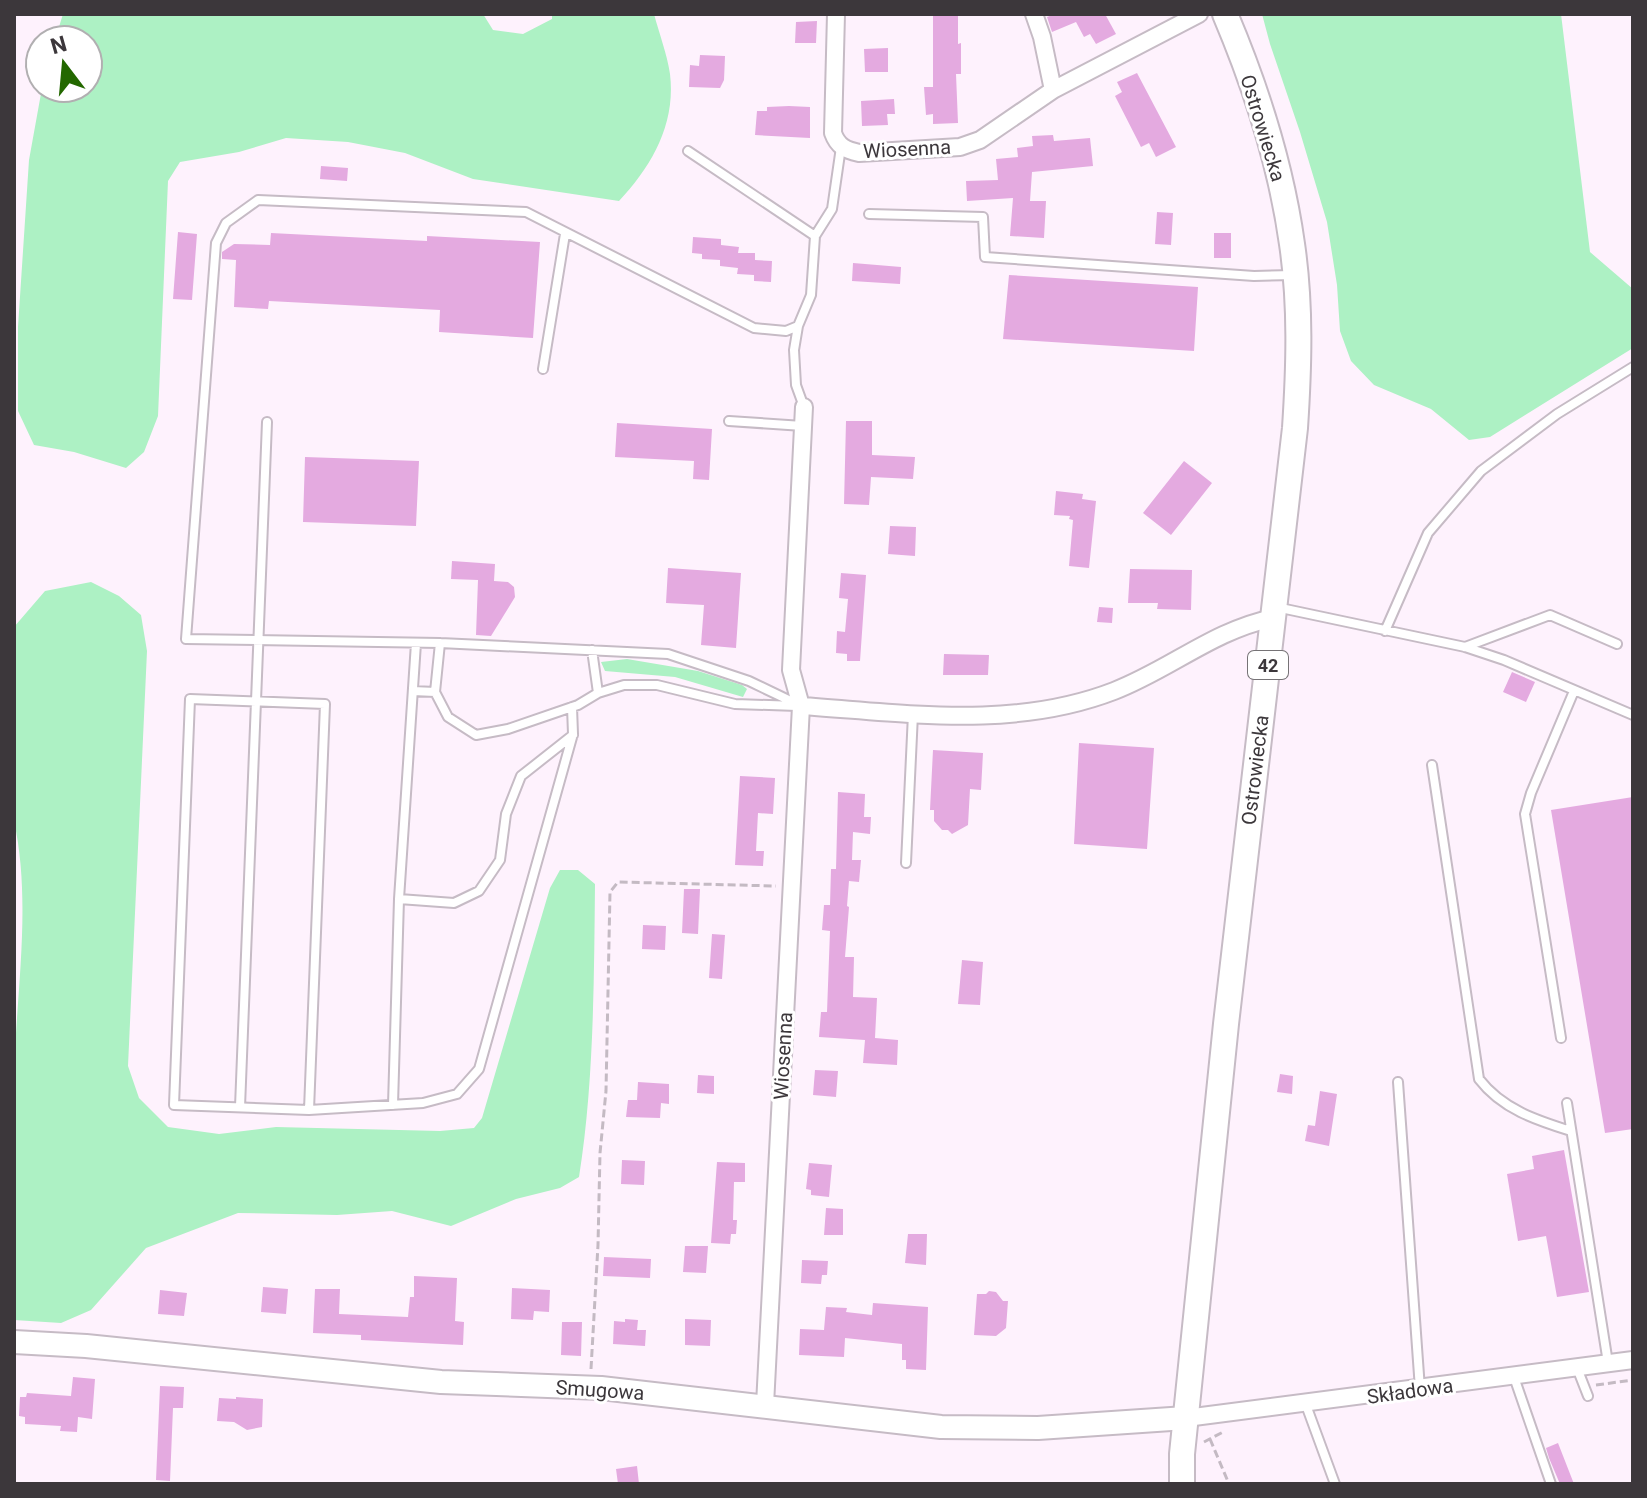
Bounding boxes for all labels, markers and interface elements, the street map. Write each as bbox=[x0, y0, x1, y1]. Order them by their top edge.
north arrow bbox=[24, 24, 104, 104]
text: N bbox=[48, 31, 70, 59]
street label: Ostrowiecka bbox=[1235, 72, 1291, 184]
street label: Wiosenna bbox=[862, 135, 952, 163]
road number: 42 bbox=[1248, 651, 1288, 679]
street label: Ostrowiecka bbox=[1236, 714, 1274, 826]
street label: Wiosenna bbox=[769, 1011, 797, 1101]
street label: Składowa bbox=[1365, 1373, 1455, 1409]
street label: Smugowa bbox=[555, 1375, 645, 1405]

